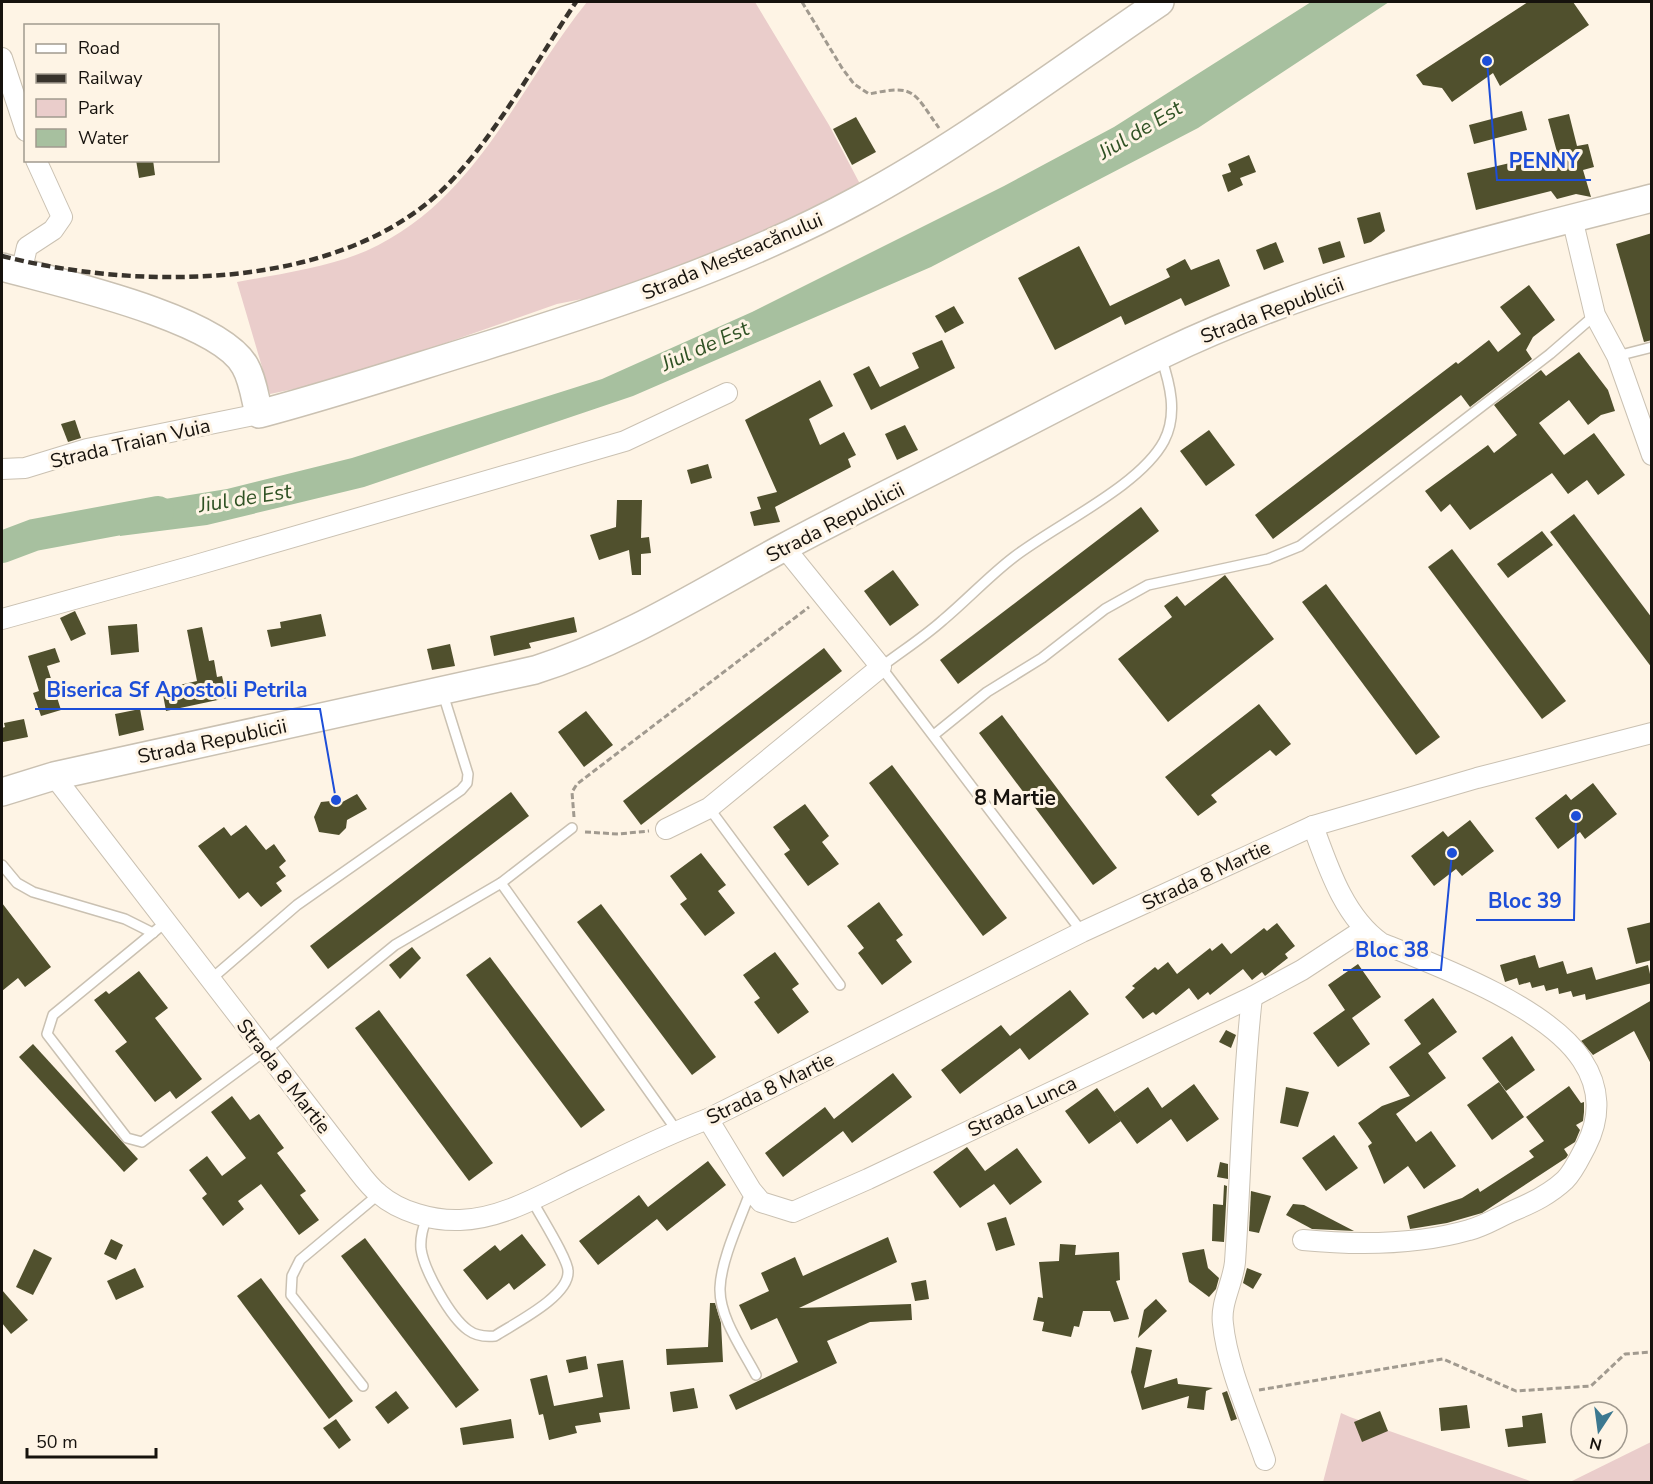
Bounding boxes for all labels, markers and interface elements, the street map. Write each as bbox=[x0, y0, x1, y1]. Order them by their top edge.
legend bbox=[24, 24, 219, 162]
text: Road bbox=[78, 36, 120, 60]
text: Railway bbox=[78, 66, 143, 90]
water label: Jiul de Est bbox=[1092, 94, 1188, 167]
text: Park bbox=[78, 96, 115, 120]
text: Water bbox=[78, 126, 129, 150]
callout: PENNY bbox=[1497, 141, 1591, 180]
text: PENNY bbox=[1509, 147, 1580, 175]
street label: Strada Mesteacănului bbox=[638, 206, 827, 307]
street label: Strada Republicii bbox=[1196, 271, 1348, 350]
water label: Jiul de Est bbox=[656, 314, 754, 378]
street label: Strada Traian Vuia bbox=[47, 412, 213, 475]
street label: Strada Republicii bbox=[761, 476, 909, 569]
water label: Jiul de Est bbox=[196, 477, 294, 519]
callout: Biserica Sf Apostoli Petrila bbox=[35, 670, 320, 709]
text: Biserica Sf Apostoli Petrila bbox=[46, 676, 308, 704]
street label: Strada Republicii bbox=[135, 713, 289, 770]
district label: 8 Martie bbox=[974, 784, 1056, 812]
street label: Strada 8 Martie bbox=[1137, 834, 1275, 917]
callout: Bloc 39 bbox=[1476, 881, 1574, 920]
text: Bloc 39 bbox=[1488, 887, 1562, 915]
callout: Bloc 38 bbox=[1343, 931, 1441, 970]
text: Bloc 38 bbox=[1355, 936, 1429, 964]
street label: Strada 8 Martie bbox=[230, 1013, 337, 1139]
street label: Strada 8 Martie bbox=[702, 1046, 839, 1131]
street label: Strada Lunca bbox=[963, 1069, 1081, 1143]
north arrow bbox=[1569, 1400, 1629, 1460]
scale bar bbox=[27, 1421, 156, 1459]
text: 50 m bbox=[36, 1430, 78, 1454]
text: N bbox=[1588, 1432, 1604, 1456]

